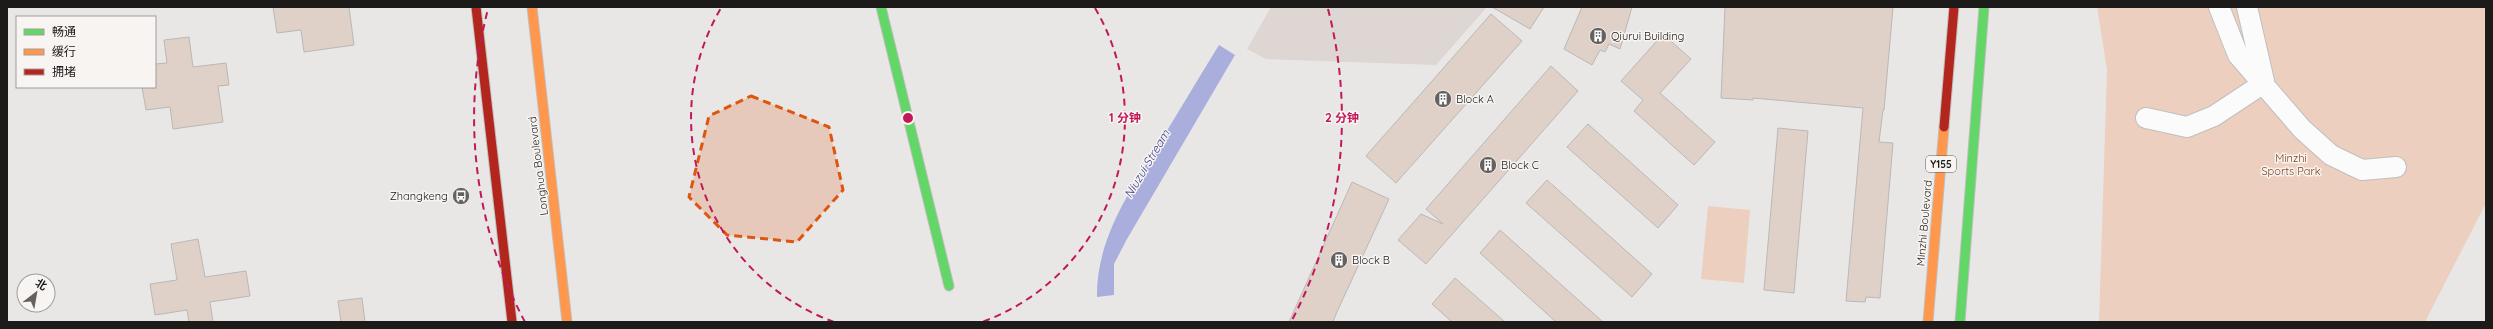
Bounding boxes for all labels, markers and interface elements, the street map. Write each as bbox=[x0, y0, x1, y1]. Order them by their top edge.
legend bbox=[16, 16, 156, 88]
text: 畅通 bbox=[52, 24, 76, 39]
building icon: Qiurui Building bbox=[1588, 26, 1608, 46]
place label: Qiurui Building bbox=[1611, 29, 1684, 43]
text: 缓行 bbox=[52, 44, 76, 59]
text: 拥堵 bbox=[52, 64, 76, 79]
building icon: Block A bbox=[1433, 89, 1453, 109]
place label: Block A bbox=[1456, 92, 1494, 106]
text: 1 分钟 bbox=[1109, 110, 1141, 125]
text: 2 分钟 bbox=[1325, 110, 1359, 125]
centre of rings bbox=[901, 111, 915, 125]
street label: Longhua Boulevard bbox=[525, 116, 551, 216]
water label: Niuzui Stream bbox=[1120, 126, 1173, 201]
park label: Minzhi Sports Park bbox=[2261, 151, 2321, 178]
building icon: Block C bbox=[1478, 155, 1498, 175]
road number: Y155 bbox=[1926, 156, 1956, 172]
place label: Block C bbox=[1501, 158, 1539, 172]
street label: Minzhi Boulevard bbox=[1913, 179, 1935, 267]
bus stop icon: Zhangkeng bbox=[451, 186, 471, 206]
place label: Zhangkeng bbox=[390, 189, 448, 203]
building icon: Block B bbox=[1329, 250, 1349, 270]
place label: Block B bbox=[1352, 253, 1390, 267]
north arrow bbox=[16, 273, 56, 313]
text: 北 bbox=[33, 276, 49, 293]

